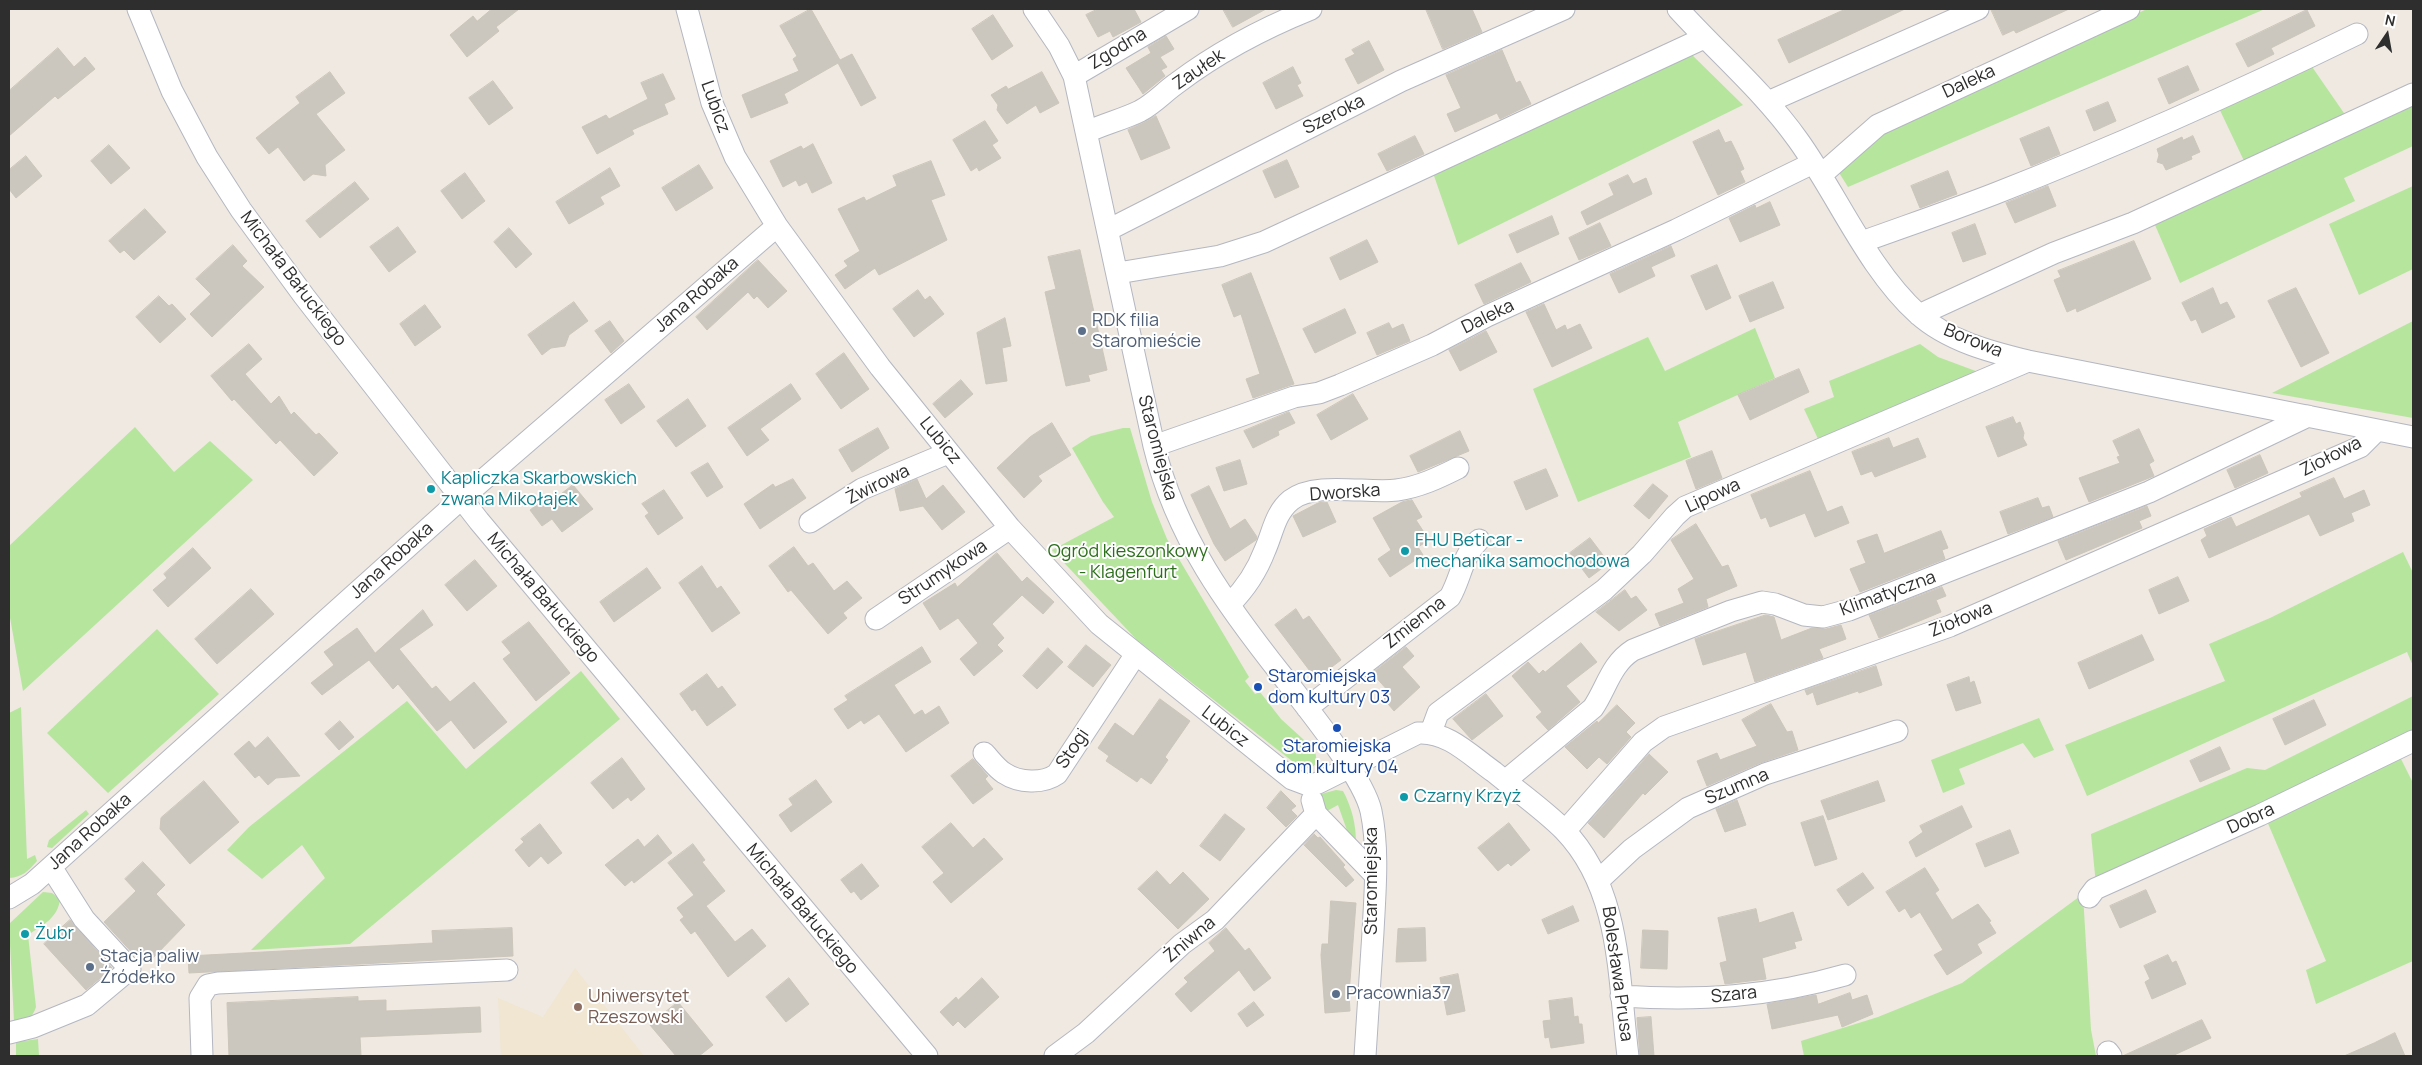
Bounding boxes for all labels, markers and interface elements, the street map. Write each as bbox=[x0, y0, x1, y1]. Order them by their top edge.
north arrow bbox=[2362, 10, 2412, 60]
text: N bbox=[2383, 10, 2397, 30]
street label: Zgodna bbox=[1085, 23, 1151, 75]
street label: Zaułek bbox=[1169, 45, 1229, 95]
street label: Daleka bbox=[1939, 60, 1999, 104]
street label: Lubicz bbox=[696, 78, 734, 136]
street label: Szeroka bbox=[1300, 90, 1368, 140]
street label: Michała Bałuckiego bbox=[235, 207, 351, 351]
street label: Jana Robaka bbox=[651, 253, 743, 337]
street label: Daleka bbox=[1458, 295, 1518, 339]
place label: RDK filia Staromieście bbox=[1092, 310, 1201, 352]
street label: Borowa bbox=[1940, 319, 2006, 363]
marker: RDK filia Staromieście bbox=[1076, 325, 1088, 337]
street label: Staromiejska bbox=[1133, 393, 1181, 503]
street label: Lubicz bbox=[915, 413, 965, 469]
street label: Ziołowa bbox=[2297, 432, 2365, 482]
street label: Żwirowa bbox=[843, 460, 913, 510]
place label: Kapliczka Skarbowskich zwana Mikołajek bbox=[441, 468, 637, 510]
street label: Lipowa bbox=[1682, 474, 1744, 518]
street label: Dworska bbox=[1309, 480, 1381, 506]
marker: Kapliczka Skarbowskich zwana Mikołajek bbox=[425, 483, 437, 495]
street label: Jana Robaka bbox=[346, 518, 438, 604]
street label: Michała Bałuckiego bbox=[482, 528, 604, 668]
place label: FHU Beticar - mechanika samochodowa bbox=[1415, 530, 1630, 572]
street label: Strumykowa bbox=[895, 535, 991, 611]
park label: Ogród kieszonkowy - Klagenfurt bbox=[1048, 541, 1208, 584]
marker: FHU Beticar - mechanika samochodowa bbox=[1399, 545, 1411, 557]
street label: Klimatyczna bbox=[1837, 567, 1939, 621]
street label: Zmienna bbox=[1380, 592, 1450, 654]
street label: Ziołowa bbox=[1926, 598, 1996, 642]
place label: Staromiejska dom kultury 03 bbox=[1268, 666, 1390, 709]
marker: Staromiejska dom kultury 03 bbox=[1252, 681, 1264, 693]
street label: Lubicz bbox=[1197, 702, 1253, 752]
marker: Staromiejska dom kultury 04 bbox=[1331, 722, 1343, 734]
street label: Stogi bbox=[1052, 725, 1094, 773]
place label: Staromiejska dom kultury 04 bbox=[1276, 736, 1398, 779]
street label: Szumna bbox=[1702, 764, 1772, 810]
place label: Czarny Krzyż bbox=[1414, 786, 1521, 808]
street label: Jana Robaka bbox=[44, 789, 136, 875]
marker: Czarny Krzyż bbox=[1398, 791, 1410, 803]
street label: Dobra bbox=[2224, 799, 2278, 839]
street label: Staromiejska bbox=[1361, 827, 1383, 935]
street label: Michała Bałuckiego bbox=[741, 839, 863, 979]
street label: Bolesława Prusa bbox=[1597, 905, 1637, 1043]
street label: Żniwna bbox=[1160, 912, 1220, 968]
place label: Żubr bbox=[35, 923, 74, 945]
marker: Żubr bbox=[19, 928, 31, 940]
place label: Stacja paliw Źródełko bbox=[100, 946, 199, 989]
marker: Stacja paliw Źródełko bbox=[84, 961, 96, 973]
street label: Szara bbox=[1710, 982, 1758, 1008]
place label: Pracownia37 bbox=[1346, 983, 1451, 1005]
place label: Uniwersytet Rzeszowski bbox=[588, 986, 690, 1028]
marker: Pracownia37 bbox=[1330, 988, 1342, 1000]
marker: Uniwersytet Rzeszowski bbox=[572, 1001, 584, 1013]

